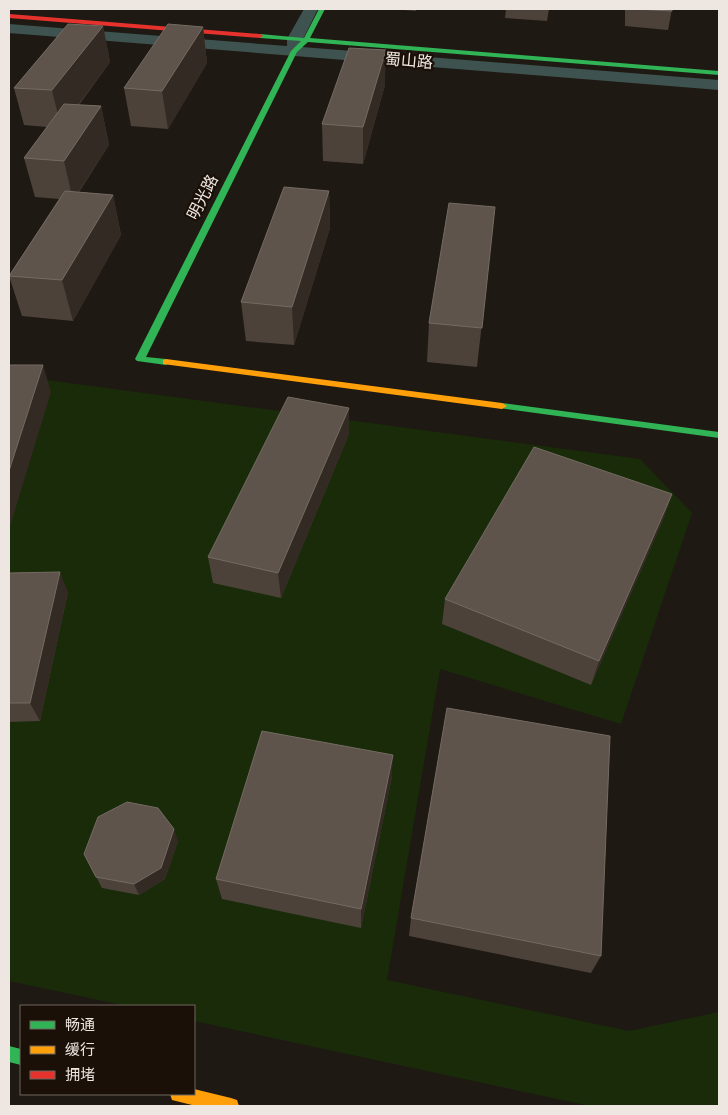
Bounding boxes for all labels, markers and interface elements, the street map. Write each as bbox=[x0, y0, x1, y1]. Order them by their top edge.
street label: 蜀山路 bbox=[384, 49, 434, 72]
street label: 明光路 bbox=[183, 172, 222, 223]
legend bbox=[20, 1005, 195, 1095]
text: 畅通 bbox=[65, 1016, 95, 1034]
text: 缓行 bbox=[65, 1041, 95, 1059]
text: 拥堵 bbox=[65, 1066, 95, 1084]

